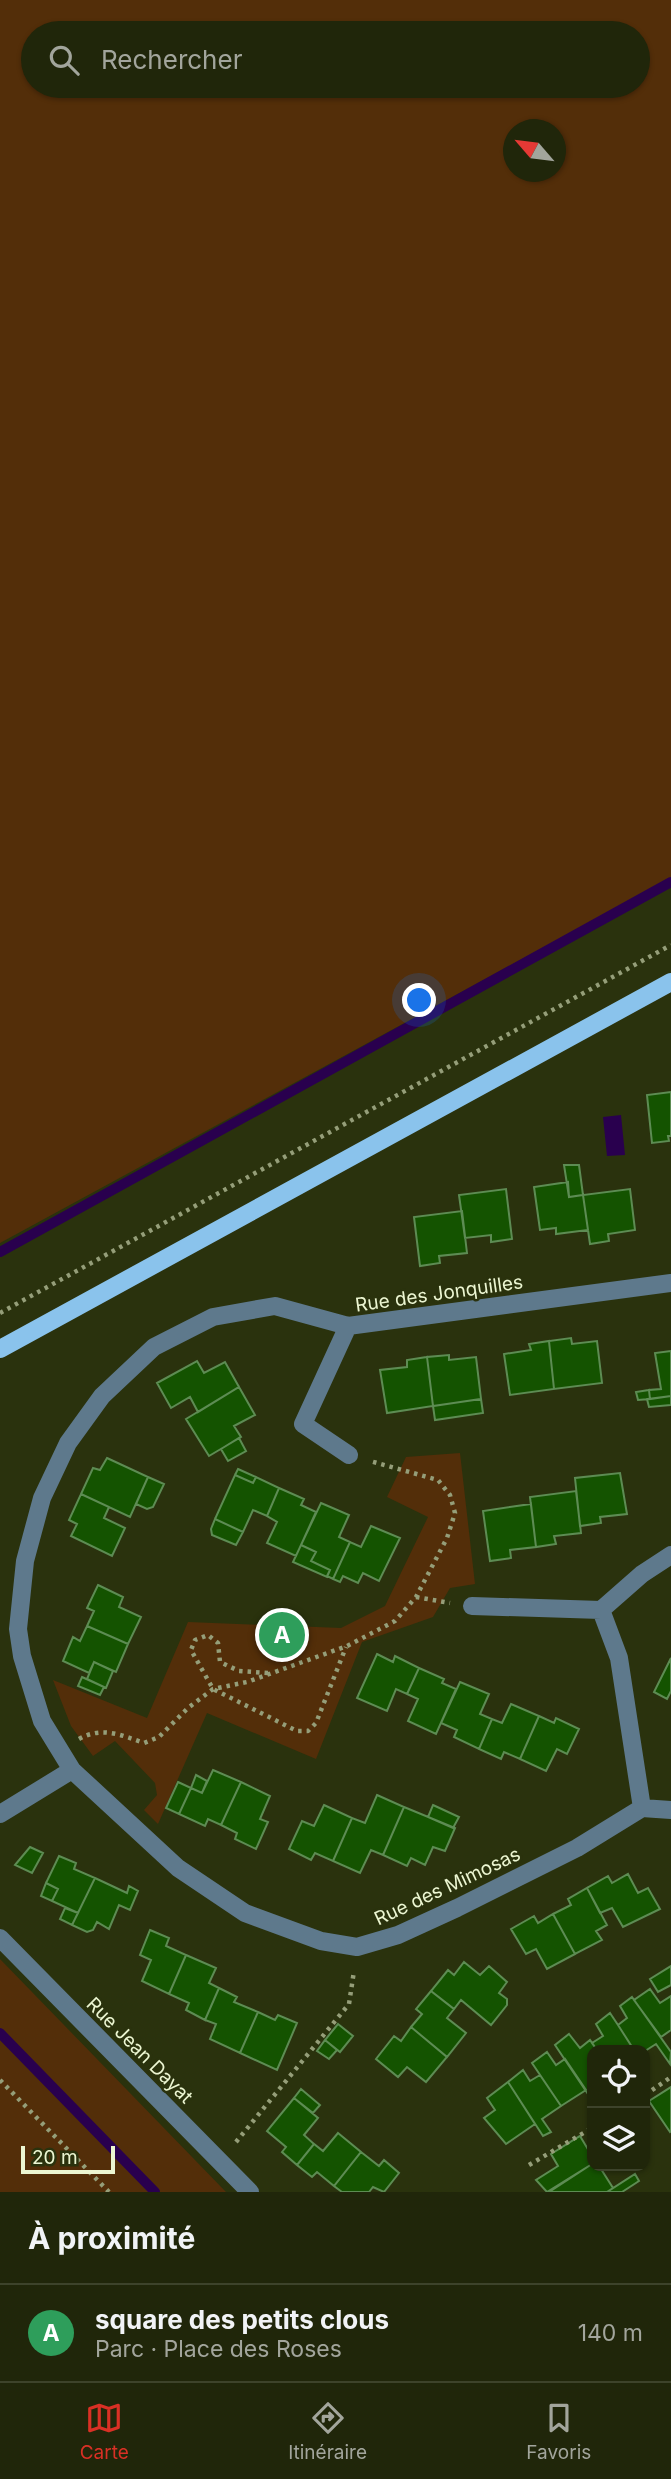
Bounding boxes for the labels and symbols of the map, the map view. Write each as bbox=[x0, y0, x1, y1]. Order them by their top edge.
north arrow bbox=[503, 119, 566, 182]
your location bbox=[402, 983, 436, 1017]
street label: Rue des Jonquilles bbox=[354, 1270, 524, 1317]
pin: A bbox=[259, 1609, 305, 1661]
street label: Rue des Mimosas bbox=[371, 1843, 524, 1930]
street label: Rue Jean Dayat bbox=[82, 1992, 198, 2108]
scale bar bbox=[21, 2143, 116, 2175]

